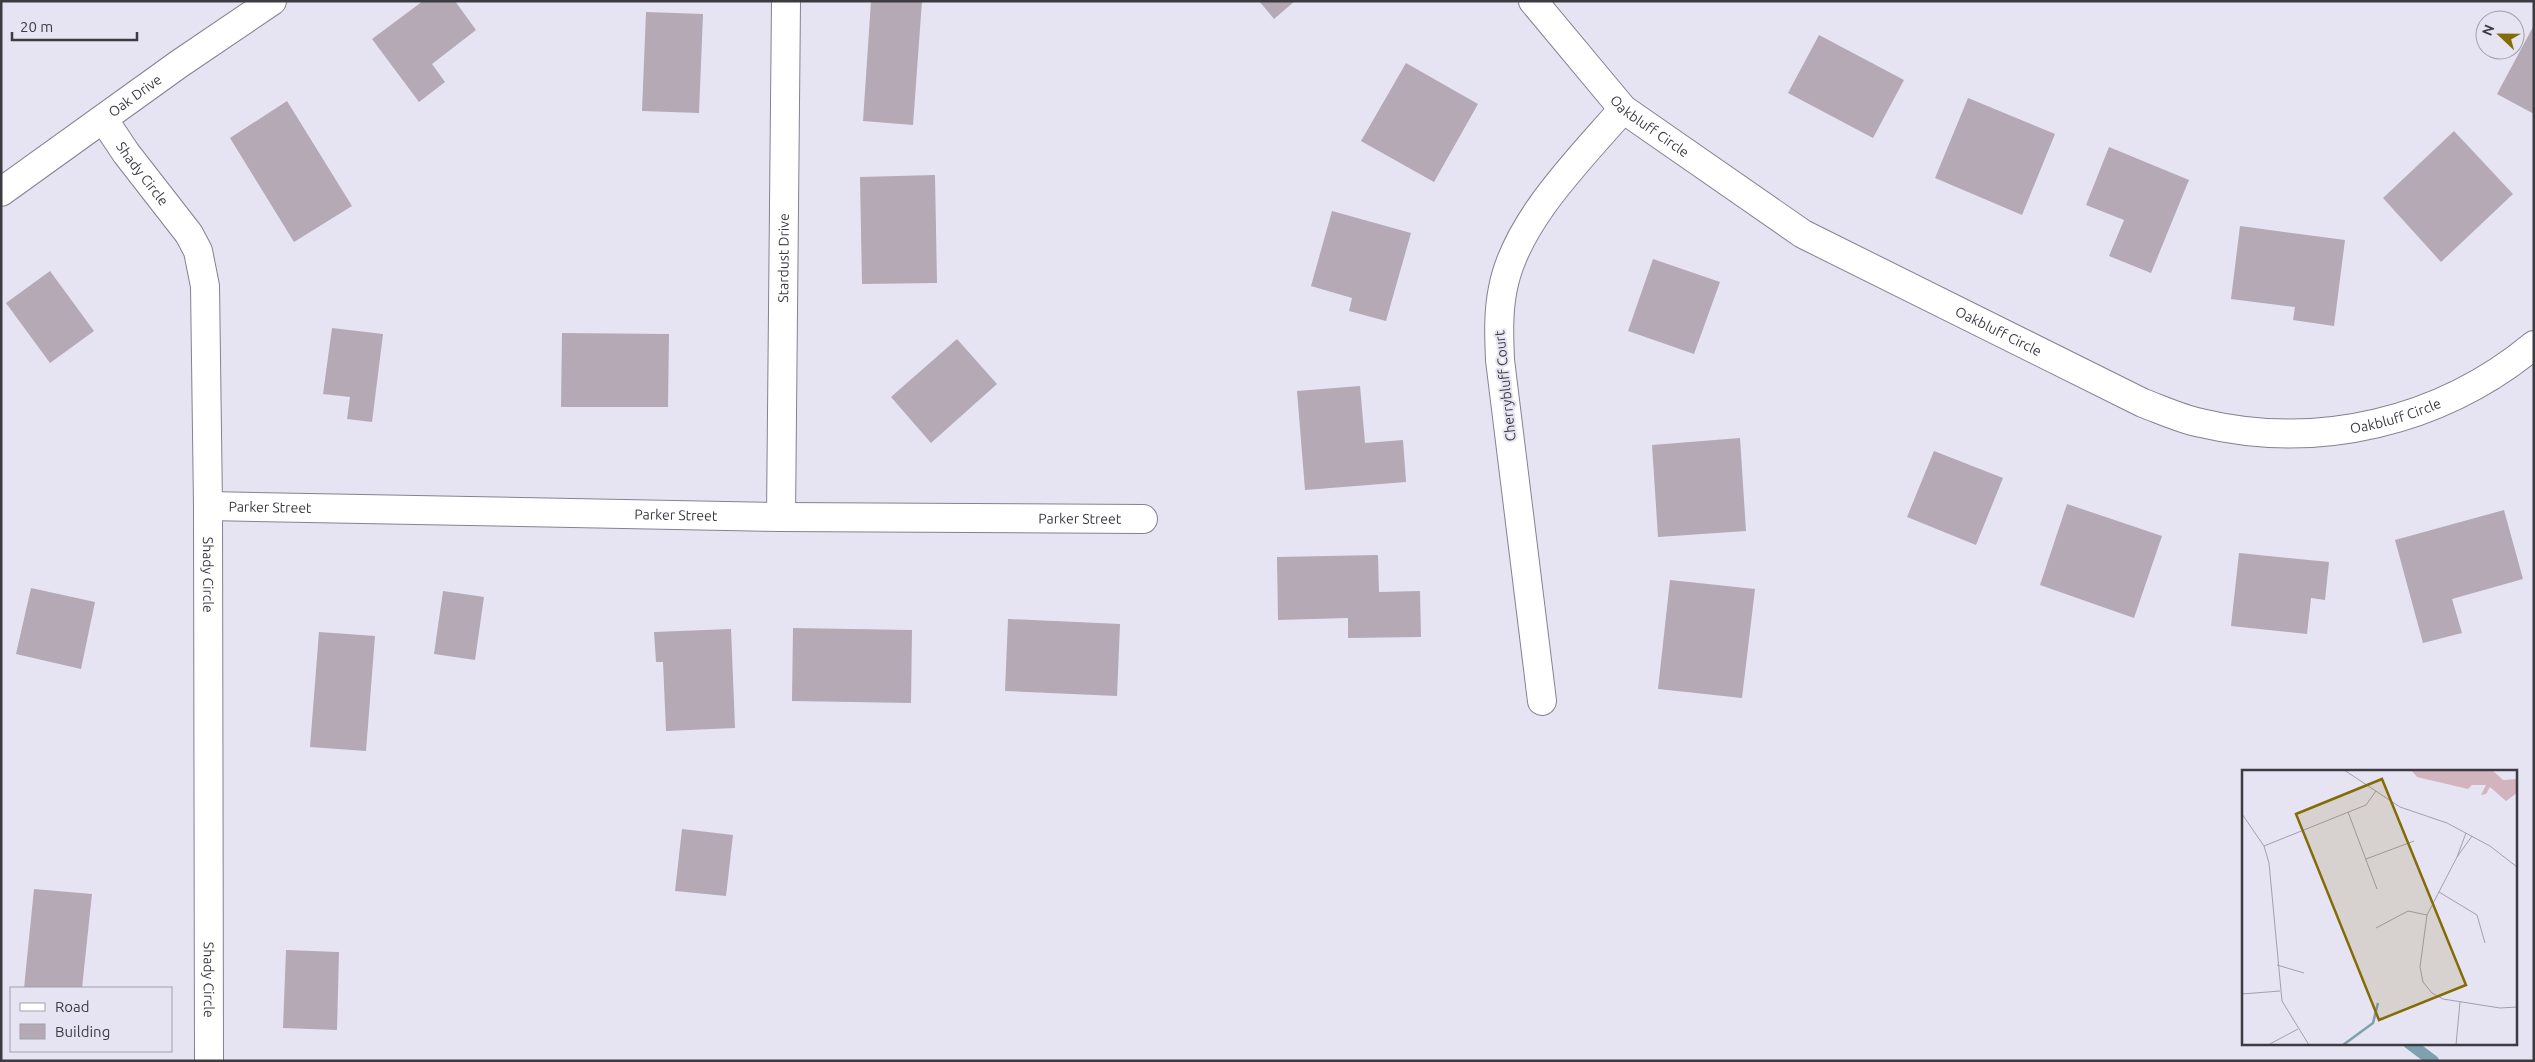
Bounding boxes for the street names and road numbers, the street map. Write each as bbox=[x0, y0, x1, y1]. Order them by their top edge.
street label: Oak Drive bbox=[105, 71, 165, 120]
street label: Oakbluff Circle bbox=[1607, 92, 1692, 160]
street label: Shady Circle bbox=[113, 139, 172, 209]
street label: Stardust Drive bbox=[775, 213, 792, 303]
street label: Oakbluff Circle bbox=[1953, 303, 2044, 359]
street label: Cherrybluff Court bbox=[1491, 329, 1519, 442]
street label: Oakbluff Circle bbox=[2349, 395, 2443, 437]
street label: Parker Street bbox=[228, 498, 312, 516]
street label: Parker Street bbox=[634, 506, 718, 524]
street label: Parker Street bbox=[1038, 510, 1122, 527]
street label: Shady Circle bbox=[200, 537, 216, 613]
street label: Shady Circle bbox=[201, 942, 217, 1018]

